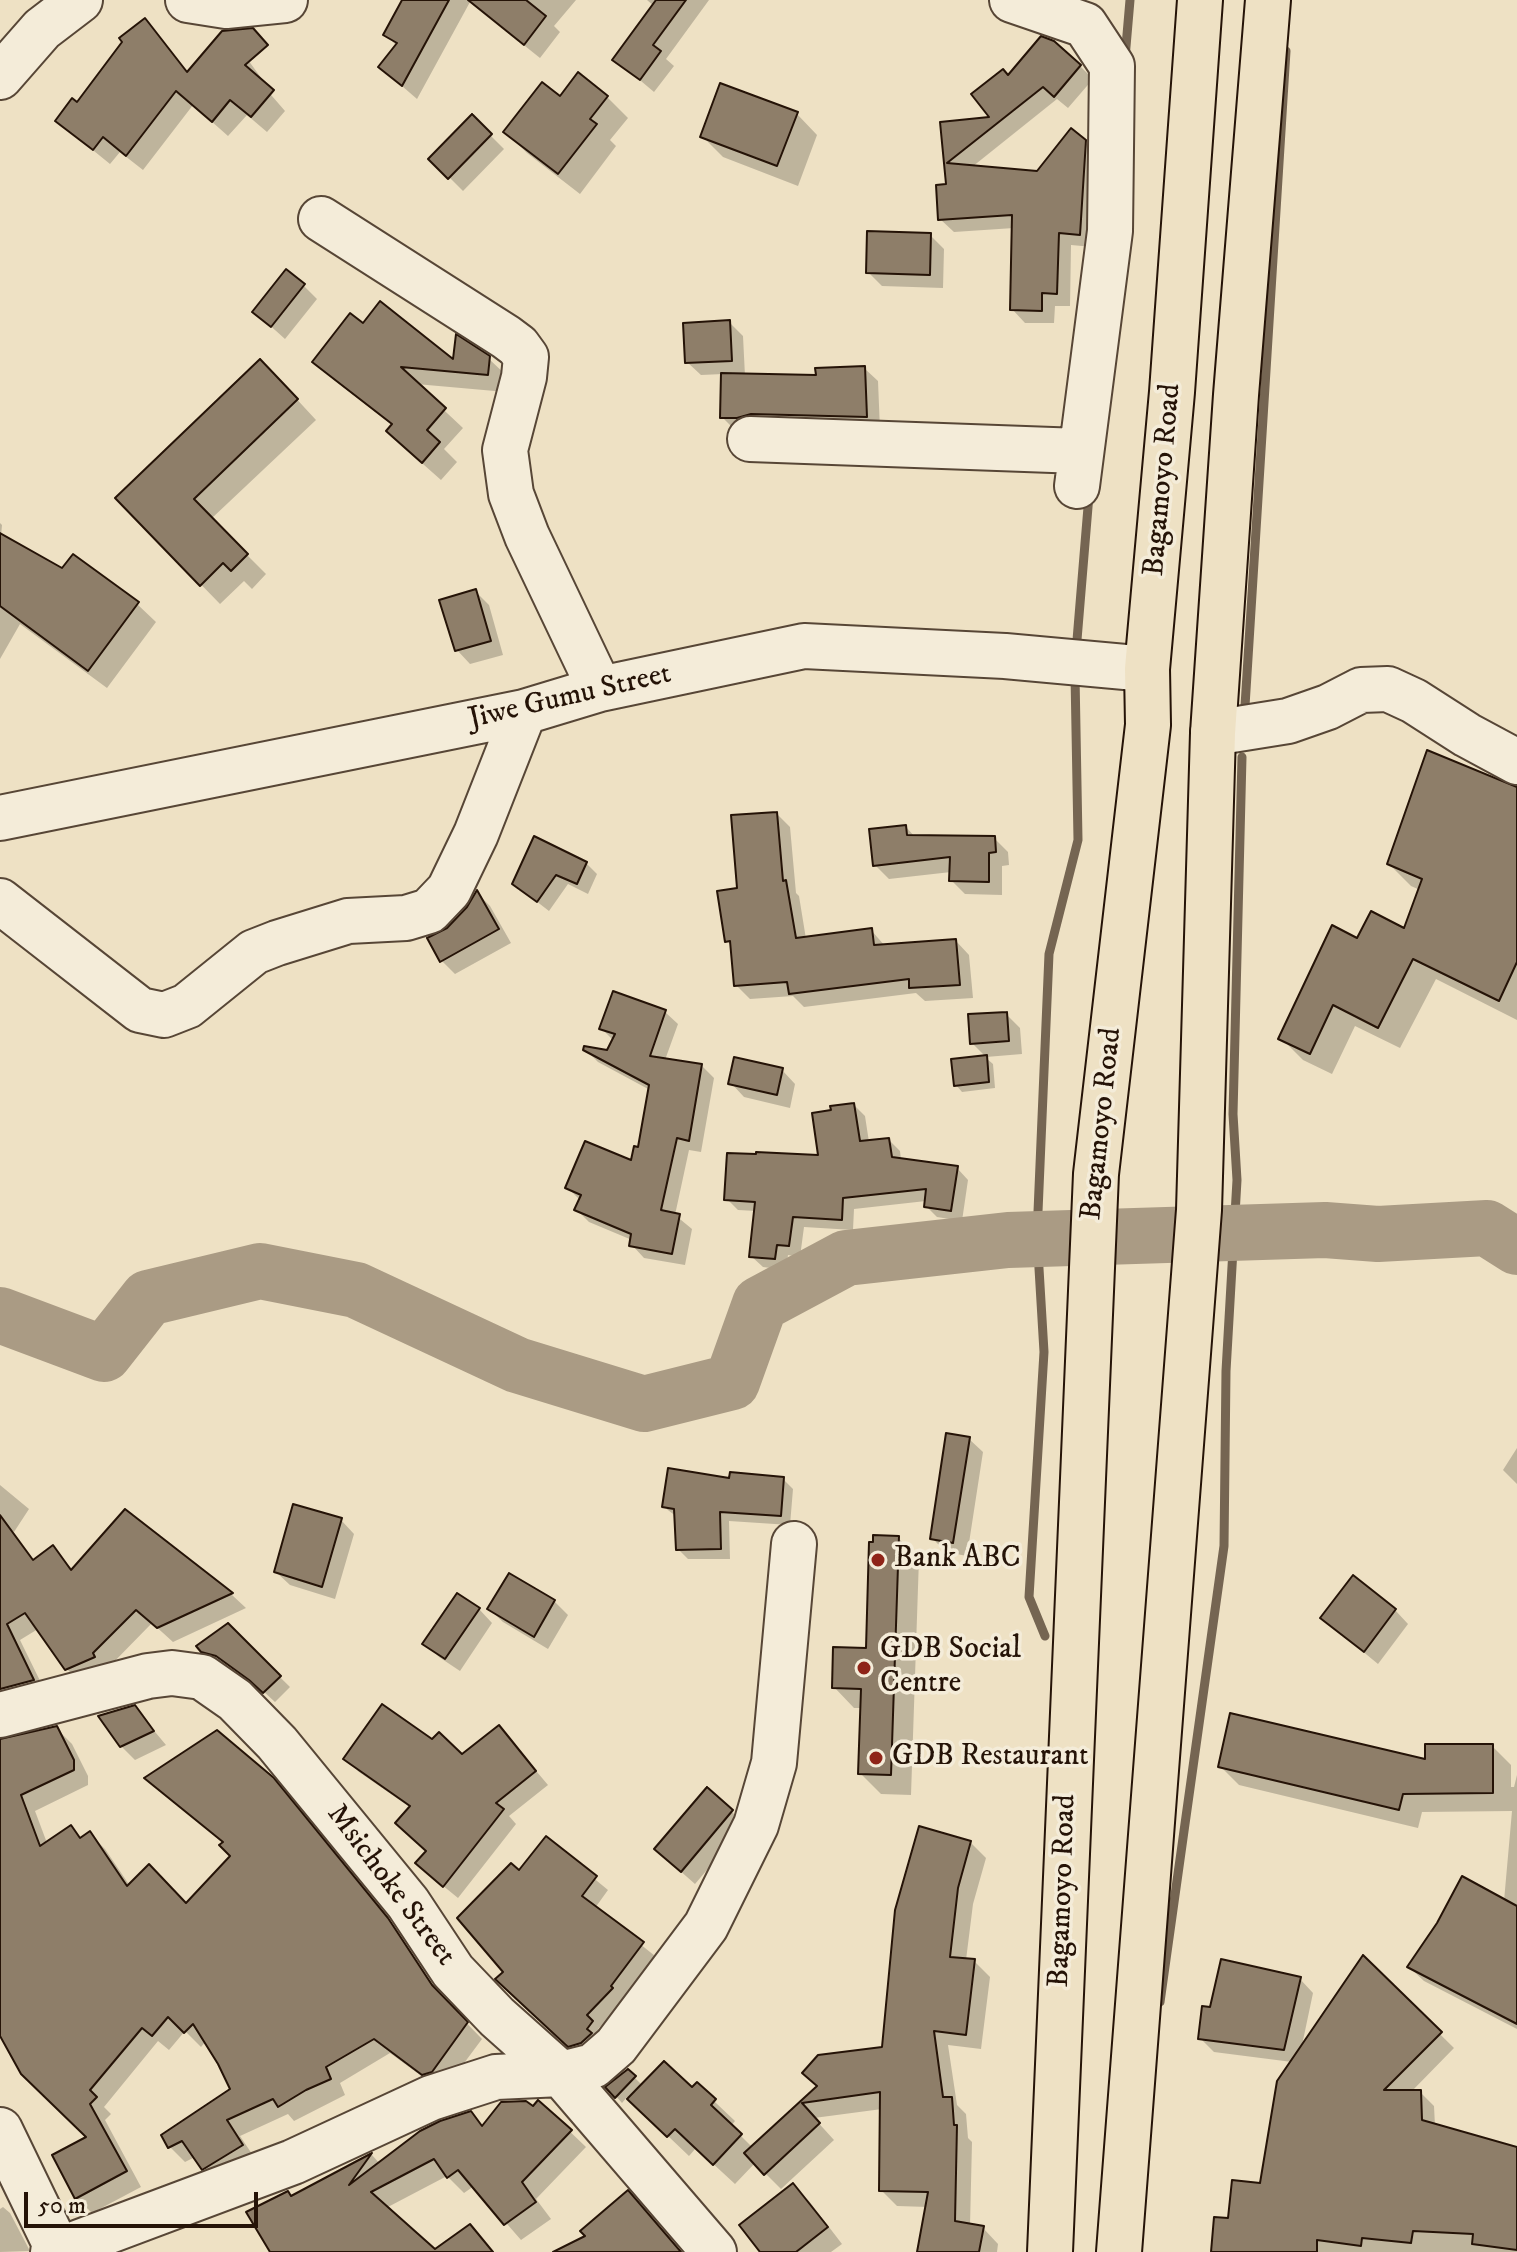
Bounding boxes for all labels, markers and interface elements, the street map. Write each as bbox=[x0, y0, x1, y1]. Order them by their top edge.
street label: Bagamoyo Road bbox=[1138, 382, 1190, 578]
street label: Jiwe Gumu Street bbox=[465, 657, 675, 739]
street label: Bagamoyo Road bbox=[1075, 1026, 1131, 1222]
place label: Bank ABC bbox=[894, 1542, 1021, 1578]
marker: Bank ABC bbox=[869, 1551, 887, 1569]
place label: GDB Social Centre bbox=[880, 1633, 1021, 1704]
marker: GDB Social Centre bbox=[855, 1659, 873, 1677]
place label: GDB Restaurant bbox=[892, 1740, 1089, 1776]
marker: GDB Restaurant bbox=[867, 1749, 885, 1767]
street label: Bagamoyo Road bbox=[1043, 1794, 1085, 1988]
street label: Msichoke Street bbox=[318, 1798, 462, 1974]
scale bar bbox=[28, 2176, 262, 2226]
text: 50 m bbox=[38, 2191, 86, 2221]

